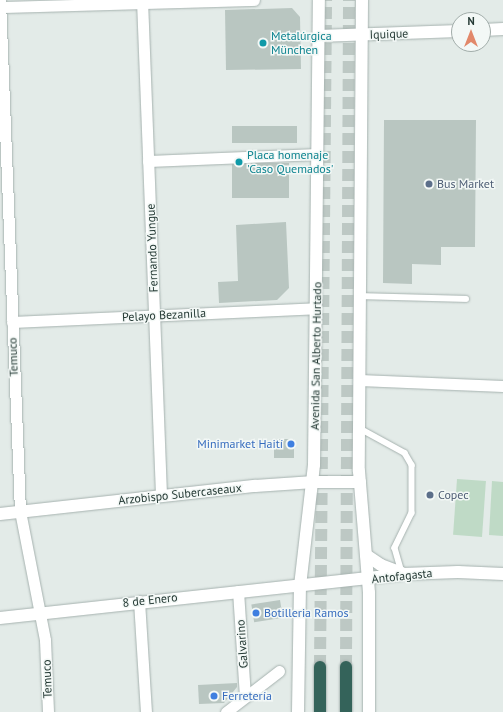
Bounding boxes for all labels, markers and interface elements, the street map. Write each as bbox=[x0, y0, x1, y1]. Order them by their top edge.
north arrow bbox=[451, 12, 491, 52]
text: N bbox=[467, 14, 475, 28]
street label: Iquique bbox=[369, 26, 409, 42]
place label: Metalúrgica München bbox=[271, 29, 332, 57]
marker: Metalúrgica München bbox=[258, 38, 268, 48]
place label: Placa homenaje 'Caso Quemados' bbox=[247, 148, 333, 176]
marker: Placa homenaje 'Caso Quemados' bbox=[234, 157, 244, 167]
place label: Bus Market bbox=[437, 177, 494, 191]
marker: Bus Market bbox=[424, 179, 434, 189]
street label: Fernando Yungue bbox=[143, 203, 161, 293]
street label: Avenida San Alberto Hurtado bbox=[308, 281, 324, 431]
street label: Pelayo Bezanilla bbox=[122, 306, 206, 324]
street label: Temuco bbox=[5, 337, 21, 377]
place label: Minimarket Haití bbox=[197, 437, 283, 451]
marker: Minimarket Haití bbox=[286, 439, 296, 449]
street label: Arzobispo Subercaseaux bbox=[117, 480, 243, 508]
place label: Copec bbox=[438, 488, 469, 502]
marker: Copec bbox=[425, 490, 435, 500]
street label: Antofagasta bbox=[371, 566, 433, 586]
street label: 8 de Enero bbox=[122, 590, 178, 610]
place label: Botilleria Ramos bbox=[264, 606, 348, 620]
marker: Botilleria Ramos bbox=[251, 608, 261, 618]
street label: Galvarino bbox=[233, 619, 251, 669]
street label: Temuco bbox=[39, 659, 55, 699]
place label: Ferretería bbox=[222, 689, 272, 703]
marker: Ferretería bbox=[209, 691, 219, 701]

